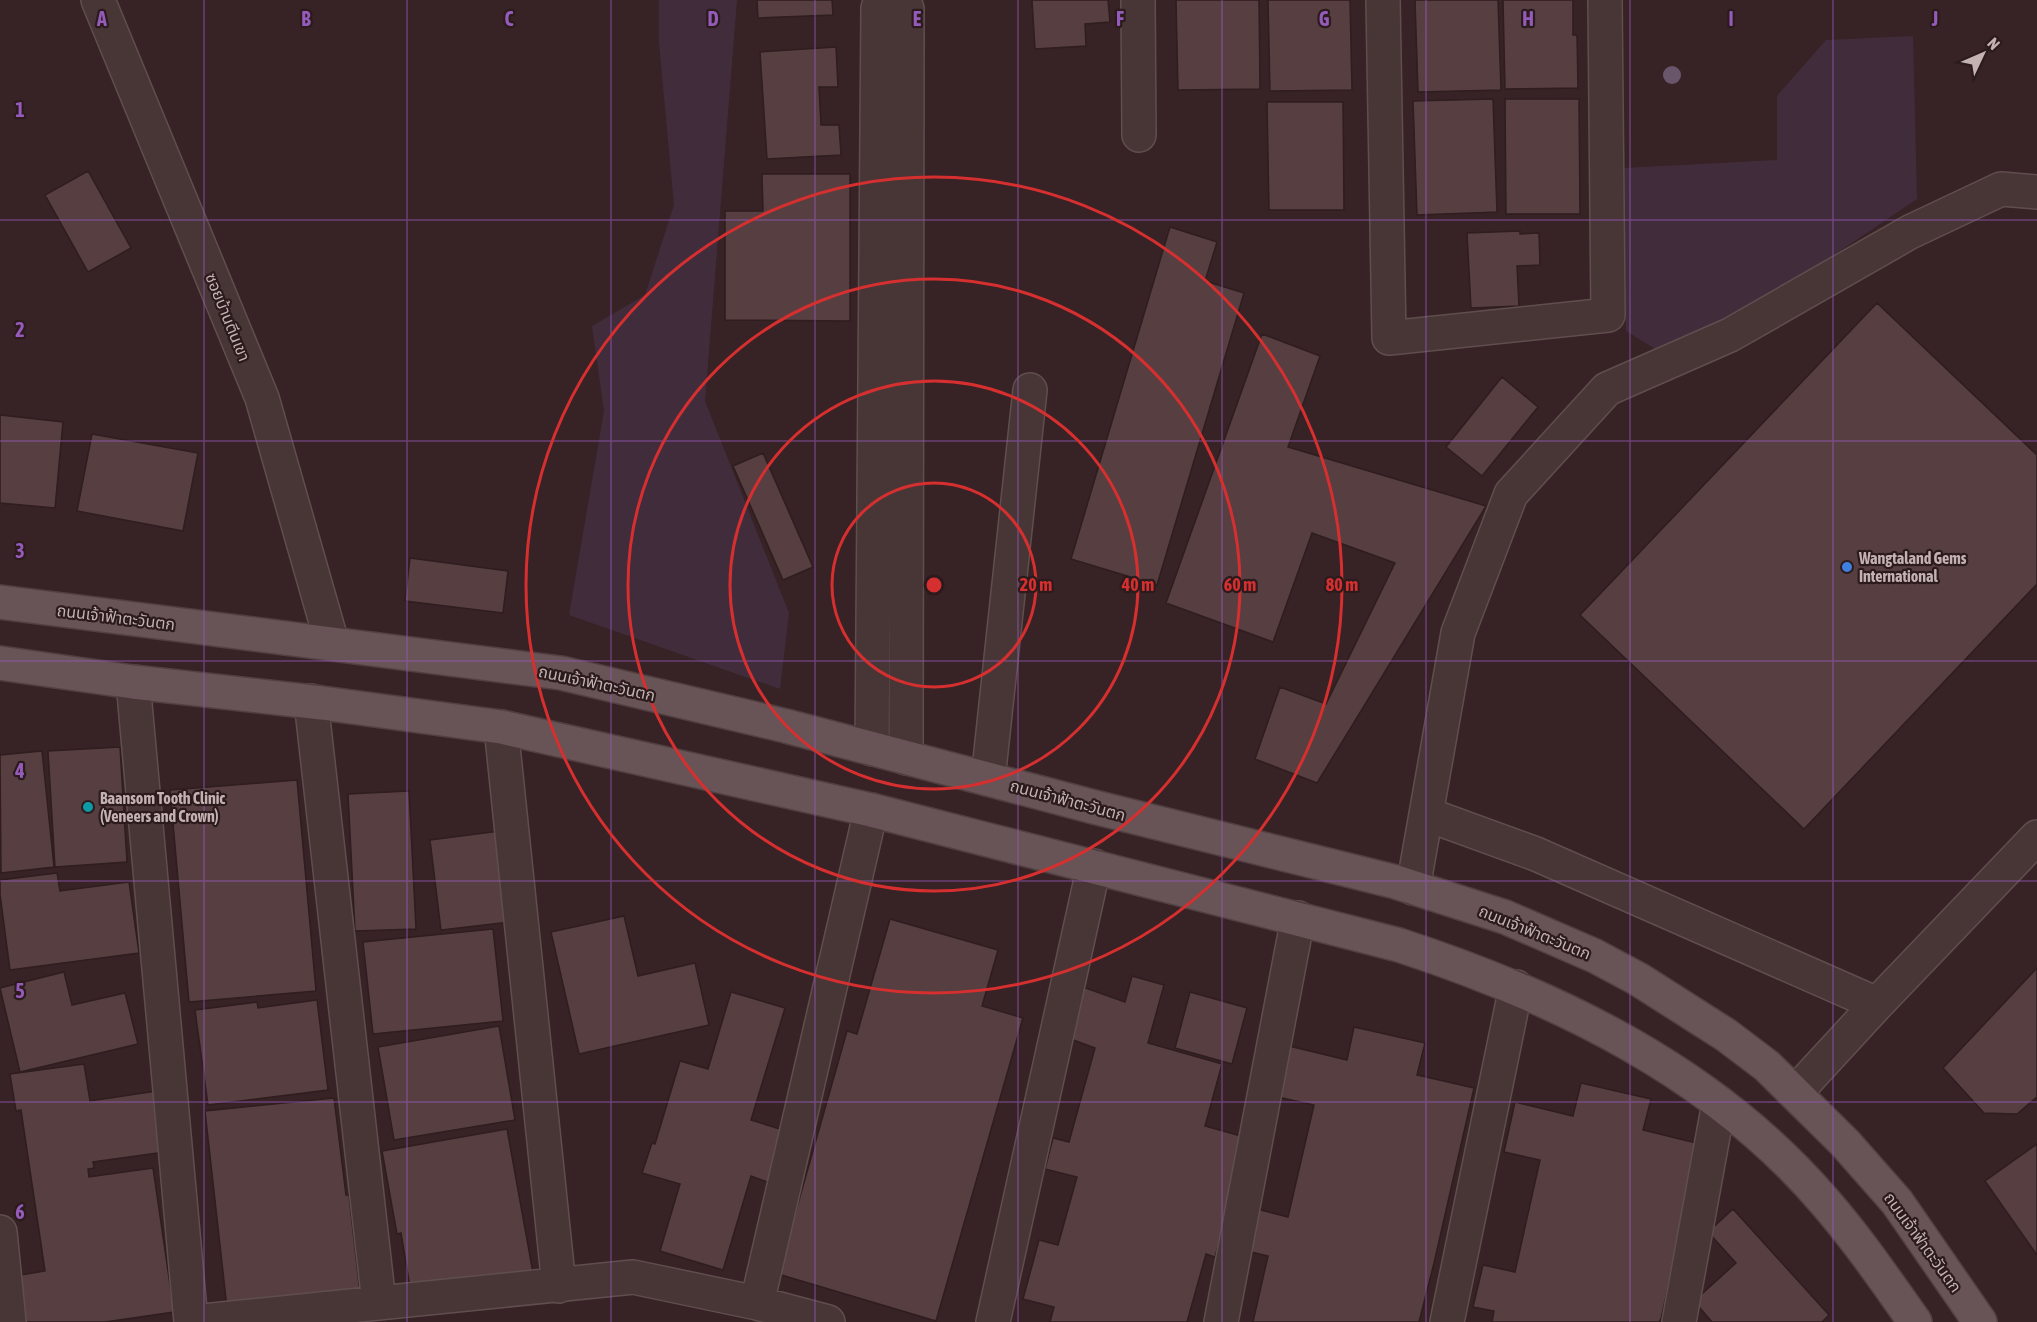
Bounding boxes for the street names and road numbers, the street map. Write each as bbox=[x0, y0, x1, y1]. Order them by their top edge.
street label: ซอยบ้านตีนเขา bbox=[202, 270, 254, 364]
street label: ถนนเจ้าฟ้าตะวันตก bbox=[56, 601, 176, 633]
street label: ถนนเจ้าฟ้าตะวันตก bbox=[537, 662, 657, 704]
street label: ถนนเจ้าฟ้าตะวันตก bbox=[1008, 776, 1128, 824]
street label: ถนนเจ้าฟ้าตะวันตก bbox=[1476, 901, 1594, 963]
street label: ถนนเจ้าฟ้าตะวันตก bbox=[1881, 1189, 1965, 1295]

